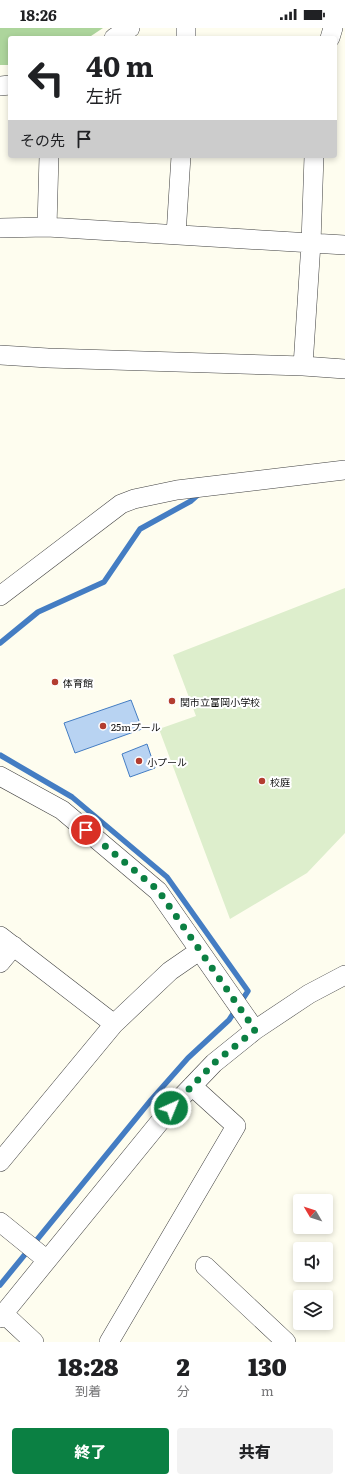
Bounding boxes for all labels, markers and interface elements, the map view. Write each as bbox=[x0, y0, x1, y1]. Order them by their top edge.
text: 18:26 bbox=[20, 3, 57, 26]
text: 40 m bbox=[86, 44, 154, 86]
icon: left bbox=[20, 52, 72, 104]
text: 左折 bbox=[86, 82, 122, 109]
text: その先 bbox=[20, 128, 65, 151]
icon: arrive bbox=[73, 128, 95, 150]
place label: 体育館 bbox=[63, 675, 93, 690]
marker: 体育館 bbox=[50, 677, 60, 687]
place label: 関市立富岡小学校 bbox=[180, 694, 260, 709]
marker: 関市立富岡小学校 bbox=[167, 696, 177, 706]
place label: 25mプール bbox=[111, 719, 161, 734]
marker: 25mプール bbox=[98, 721, 108, 731]
place label: 小プール bbox=[147, 754, 187, 769]
marker: 小プール bbox=[134, 756, 144, 766]
place label: 校庭 bbox=[270, 774, 290, 789]
marker: 校庭 bbox=[257, 776, 267, 786]
pin bbox=[69, 813, 103, 847]
icon: arrive bbox=[75, 819, 97, 841]
position arrow bbox=[150, 1087, 192, 1129]
north arrow bbox=[293, 1194, 333, 1234]
map controls bbox=[293, 1194, 333, 1330]
button: sound bbox=[293, 1242, 333, 1282]
button: layers bbox=[293, 1290, 333, 1330]
text: 18:28 bbox=[58, 1348, 119, 1383]
text: 2 bbox=[177, 1348, 190, 1383]
text: 130 bbox=[248, 1348, 287, 1383]
text: 到着 bbox=[75, 1381, 101, 1400]
text: 分 bbox=[177, 1381, 190, 1400]
text: m bbox=[261, 1381, 274, 1400]
button: 終了 bbox=[12, 1428, 169, 1474]
button: 共有 bbox=[177, 1428, 333, 1474]

